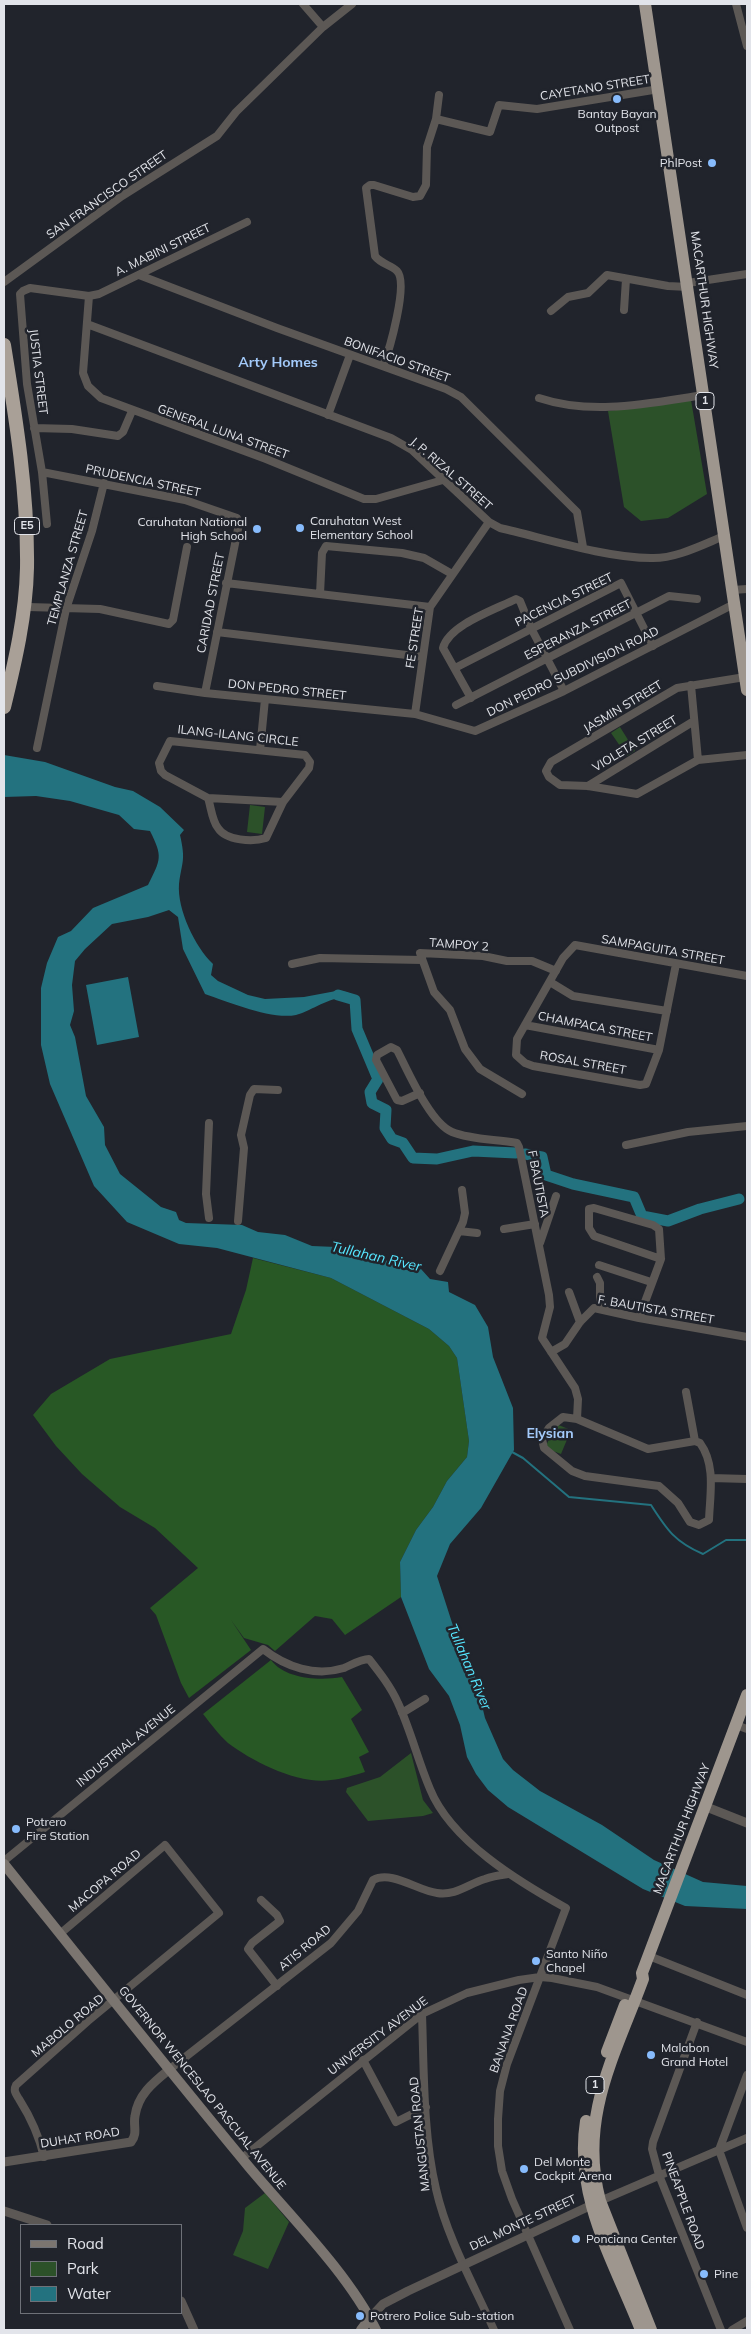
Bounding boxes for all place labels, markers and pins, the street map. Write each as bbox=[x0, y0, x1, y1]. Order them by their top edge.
marker: Bantay Bayan Outpost bbox=[611, 93, 623, 105]
place label: Bantay Bayan Outpost bbox=[577, 107, 657, 135]
place label: PhlPost bbox=[660, 156, 702, 170]
marker: PhlPost bbox=[706, 157, 718, 169]
place label: Caruhatan West Elementary School bbox=[310, 514, 413, 542]
place label: Caruhatan National High School bbox=[138, 515, 247, 543]
marker: Caruhatan West Elementary School bbox=[294, 522, 306, 534]
marker: Caruhatan National High School bbox=[251, 523, 263, 535]
place label: Potrero Fire Station bbox=[26, 1815, 89, 1843]
marker: Potrero Fire Station bbox=[10, 1823, 22, 1835]
place label: Santo Niño Chapel bbox=[546, 1947, 608, 1975]
marker: Santo Niño Chapel bbox=[530, 1955, 542, 1967]
place label: Malabon Grand Hotel bbox=[661, 2041, 728, 2069]
marker: Malabon Grand Hotel bbox=[645, 2049, 657, 2061]
place label: Del Monte Cockpit Arena bbox=[534, 2155, 612, 2183]
marker: Del Monte Cockpit Arena bbox=[518, 2163, 530, 2175]
place label: Ponciana Center bbox=[586, 2232, 677, 2246]
marker: Ponciana Center bbox=[570, 2233, 582, 2245]
place label: Pine bbox=[714, 2267, 738, 2281]
marker: Pine bbox=[698, 2268, 710, 2280]
place label: Potrero Police Sub-station bbox=[370, 2309, 514, 2323]
marker: Potrero Police Sub-station bbox=[354, 2310, 366, 2322]

